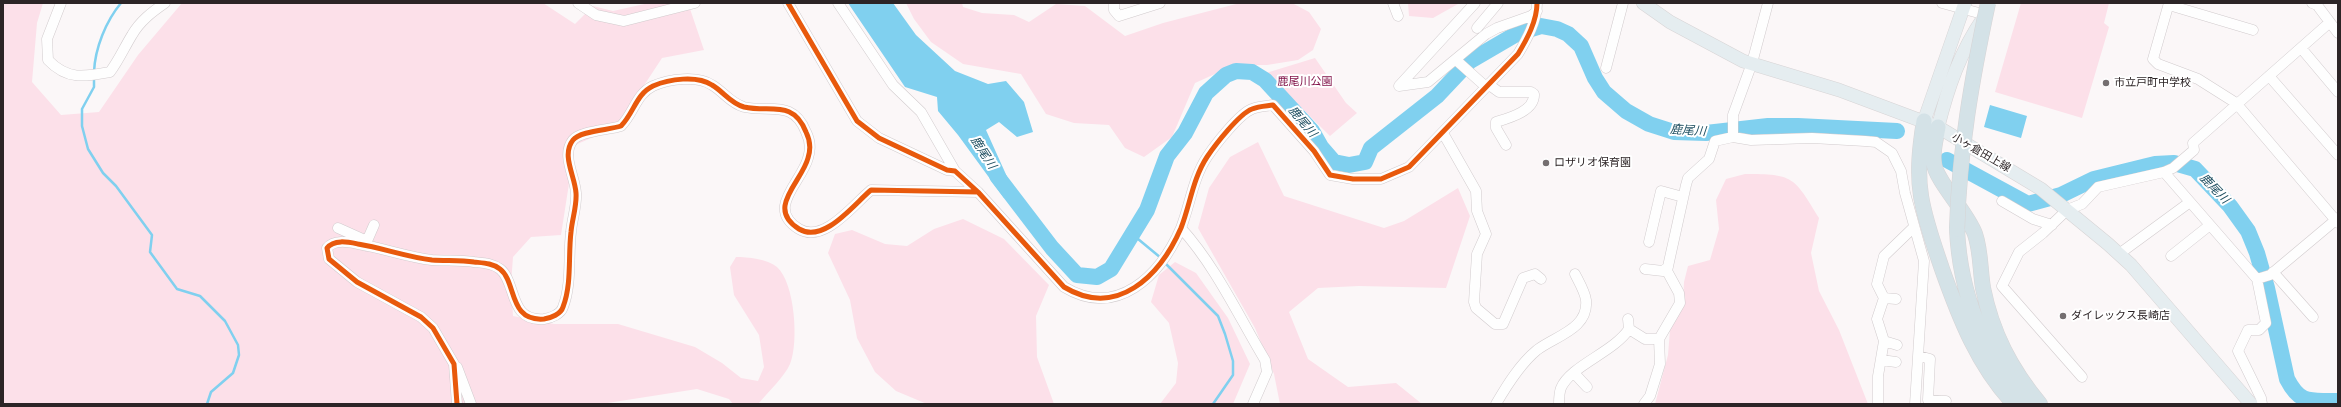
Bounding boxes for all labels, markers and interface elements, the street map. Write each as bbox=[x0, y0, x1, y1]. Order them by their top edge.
park label: 鹿尾川公園 bbox=[1278, 75, 1332, 89]
place label: 市立戸町中学校 bbox=[2114, 76, 2191, 90]
marker: 市立戸町中学校 bbox=[2101, 78, 2111, 88]
water label: 鹿尾川 bbox=[1285, 104, 1319, 140]
water label: 鹿尾川 bbox=[1670, 123, 1706, 139]
street label: 小ヶ倉田上線 bbox=[1949, 131, 2013, 175]
water label: 鹿尾川 bbox=[967, 134, 999, 172]
place label: ロザリオ保育園 bbox=[1554, 156, 1631, 170]
marker: ロザリオ保育園 bbox=[1541, 158, 1551, 168]
water label: 鹿尾川 bbox=[2196, 171, 2232, 207]
place label: ダイレックス長崎店 bbox=[2071, 309, 2170, 323]
marker: ダイレックス長崎店 bbox=[2058, 311, 2068, 321]

